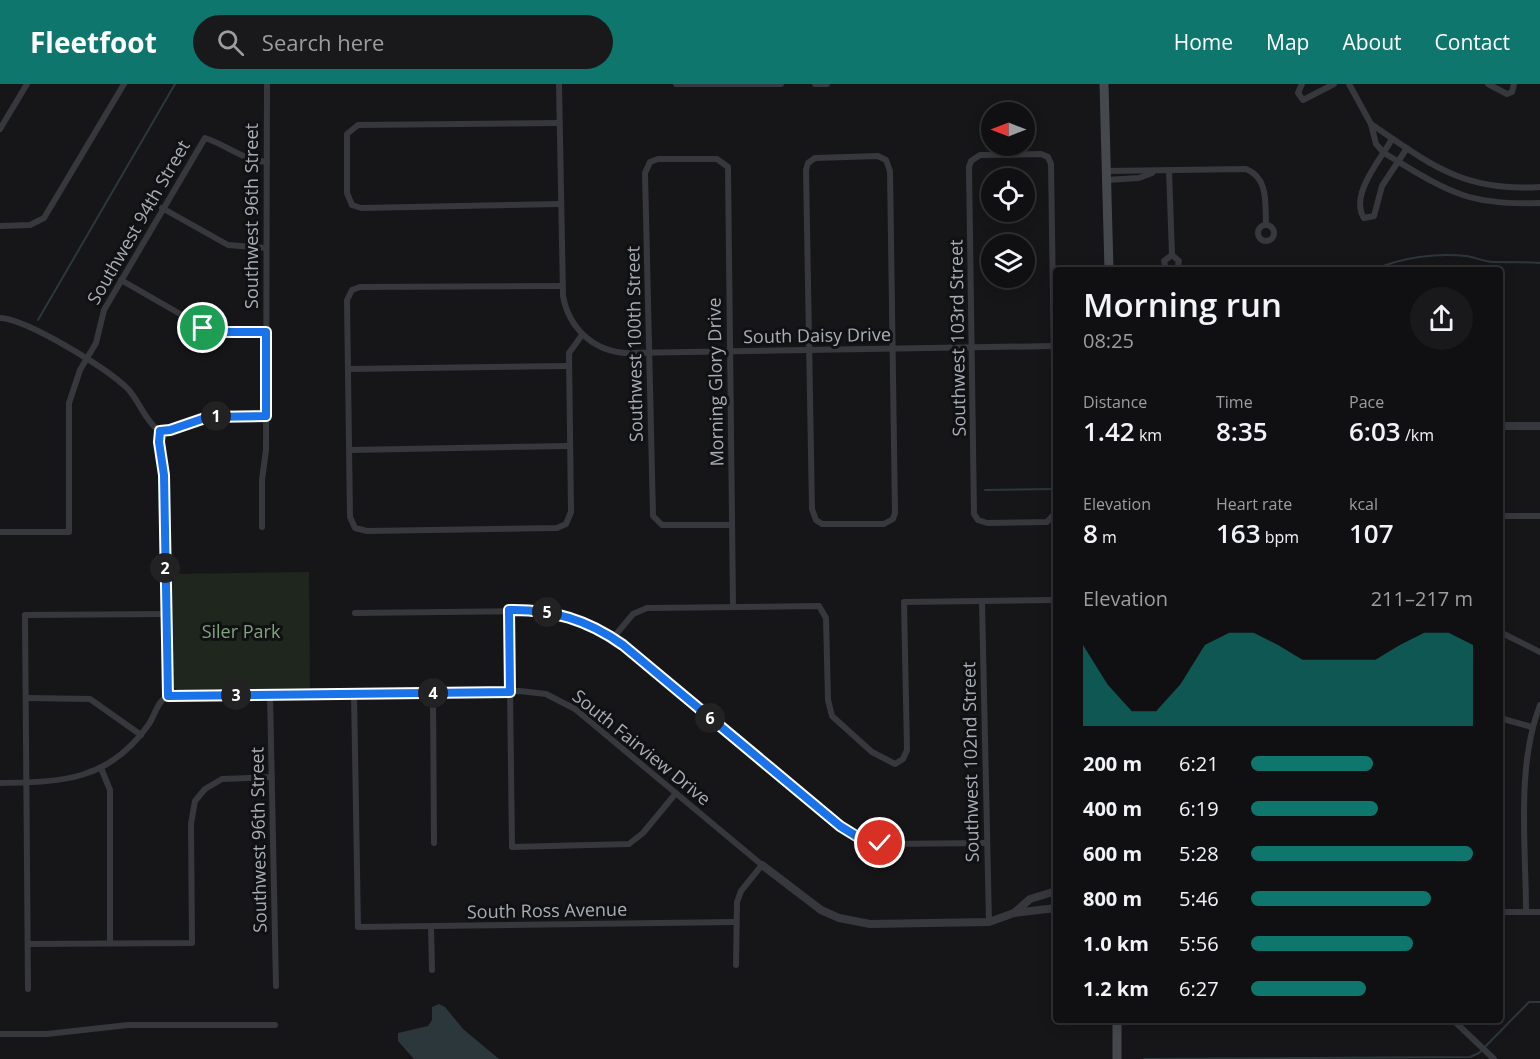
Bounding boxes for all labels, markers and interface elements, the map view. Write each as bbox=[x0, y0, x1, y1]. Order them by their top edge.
search box bbox=[193, 15, 613, 69]
text: Fleetfoot bbox=[30, 23, 157, 61]
icon: search bbox=[214, 26, 247, 59]
text: Search here bbox=[262, 27, 384, 57]
text: Home bbox=[1174, 28, 1233, 56]
text: Map bbox=[1266, 28, 1309, 56]
text: About bbox=[1342, 28, 1402, 56]
text: Contact bbox=[1435, 28, 1510, 56]
north arrow bbox=[981, 102, 1035, 156]
map controls bbox=[981, 102, 1035, 288]
street label: Southwest 96th Street bbox=[239, 123, 263, 309]
street label: Southwest 94th Street bbox=[81, 136, 195, 308]
button: locate bbox=[981, 168, 1035, 222]
button: layers bbox=[981, 234, 1035, 288]
street label: Southwest 103rd Street bbox=[943, 239, 971, 437]
street label: Southwest 100th Street bbox=[620, 246, 648, 442]
text: Morning run bbox=[1083, 282, 1282, 327]
button: share bbox=[1410, 287, 1473, 350]
street label: Morning Glory Drive bbox=[702, 297, 728, 467]
pin bbox=[177, 302, 228, 353]
icon: arrive bbox=[186, 311, 219, 344]
street label: South Daisy Drive bbox=[743, 322, 891, 348]
text: 08:25 bbox=[1083, 327, 1134, 354]
text: Distance bbox=[1083, 391, 1147, 413]
text: Time bbox=[1216, 391, 1253, 413]
text: Pace bbox=[1349, 391, 1384, 413]
pin: 1 bbox=[201, 401, 231, 431]
text: 1 bbox=[211, 405, 221, 427]
text: 1.42 bbox=[1083, 413, 1135, 449]
text: 8:35 bbox=[1216, 413, 1268, 449]
text: 6:03 bbox=[1349, 413, 1401, 449]
text: km bbox=[1135, 424, 1162, 446]
text: /km bbox=[1401, 424, 1434, 446]
text: Elevation bbox=[1083, 493, 1151, 515]
text: Heart rate bbox=[1216, 493, 1292, 515]
text: kcal bbox=[1349, 493, 1378, 515]
text: 8 bbox=[1083, 515, 1098, 551]
text: 163 bbox=[1216, 515, 1261, 551]
text: 107 bbox=[1349, 515, 1394, 551]
text: m bbox=[1098, 526, 1117, 548]
text: bpm bbox=[1261, 526, 1299, 548]
pin: 2 bbox=[150, 553, 180, 583]
text: 2 bbox=[160, 557, 170, 579]
text: Elevation bbox=[1083, 585, 1168, 612]
text: 211–217 m bbox=[1371, 585, 1473, 612]
pin: 5 bbox=[532, 597, 562, 627]
text: 5 bbox=[542, 601, 552, 623]
park label: Siler Park bbox=[202, 619, 281, 643]
street label: Southwest 102nd Street bbox=[956, 661, 984, 863]
pin: 4 bbox=[418, 678, 448, 708]
pin: 3 bbox=[221, 680, 251, 710]
text: 4 bbox=[428, 682, 438, 704]
text: 3 bbox=[231, 684, 241, 706]
street label: South Fairview Drive bbox=[568, 684, 716, 810]
pin: 6 bbox=[695, 703, 725, 733]
text: 6 bbox=[705, 707, 715, 729]
street label: Southwest 96th Street bbox=[244, 747, 272, 933]
text: 200 m bbox=[1083, 750, 1142, 777]
text: 6:21 bbox=[1179, 750, 1219, 777]
text: 400 m bbox=[1083, 795, 1142, 822]
text: 6:19 bbox=[1179, 795, 1219, 822]
pin bbox=[854, 817, 905, 868]
icon: check bbox=[863, 826, 896, 859]
text: 600 m bbox=[1083, 840, 1142, 867]
text: 5:28 bbox=[1179, 840, 1219, 867]
text: 800 m bbox=[1083, 885, 1142, 912]
text: 5:46 bbox=[1179, 885, 1219, 912]
street label: South Ross Avenue bbox=[467, 897, 627, 923]
text: 1.0 km bbox=[1083, 930, 1149, 957]
text: 5:56 bbox=[1179, 930, 1219, 957]
text: 1.2 km bbox=[1083, 975, 1149, 1002]
text: 6:27 bbox=[1179, 975, 1219, 1002]

